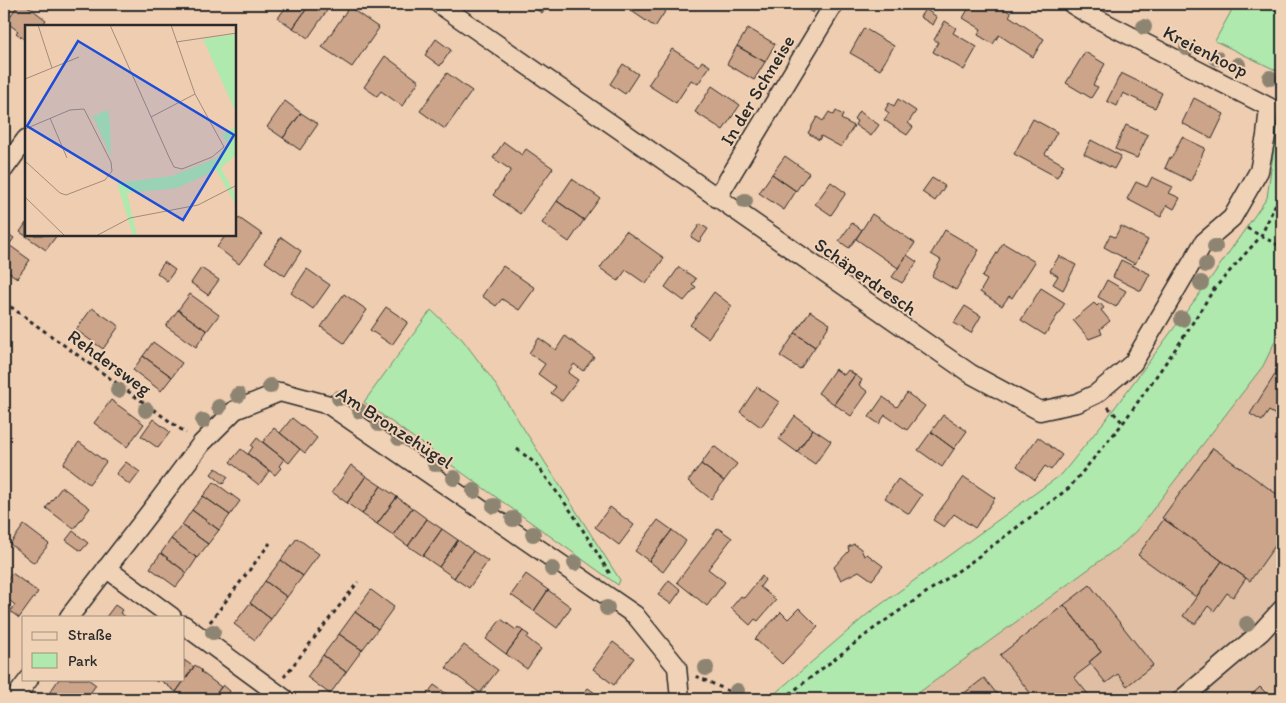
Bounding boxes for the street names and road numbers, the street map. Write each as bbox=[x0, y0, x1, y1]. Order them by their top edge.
street label: Kreienhoop bbox=[1159, 20, 1252, 83]
street label: In der Schneise bbox=[715, 31, 799, 150]
street label: Schäperdresch bbox=[810, 233, 921, 320]
street label: Rehdersweg bbox=[63, 324, 156, 401]
street label: Am Bronzehügel bbox=[332, 381, 458, 474]

